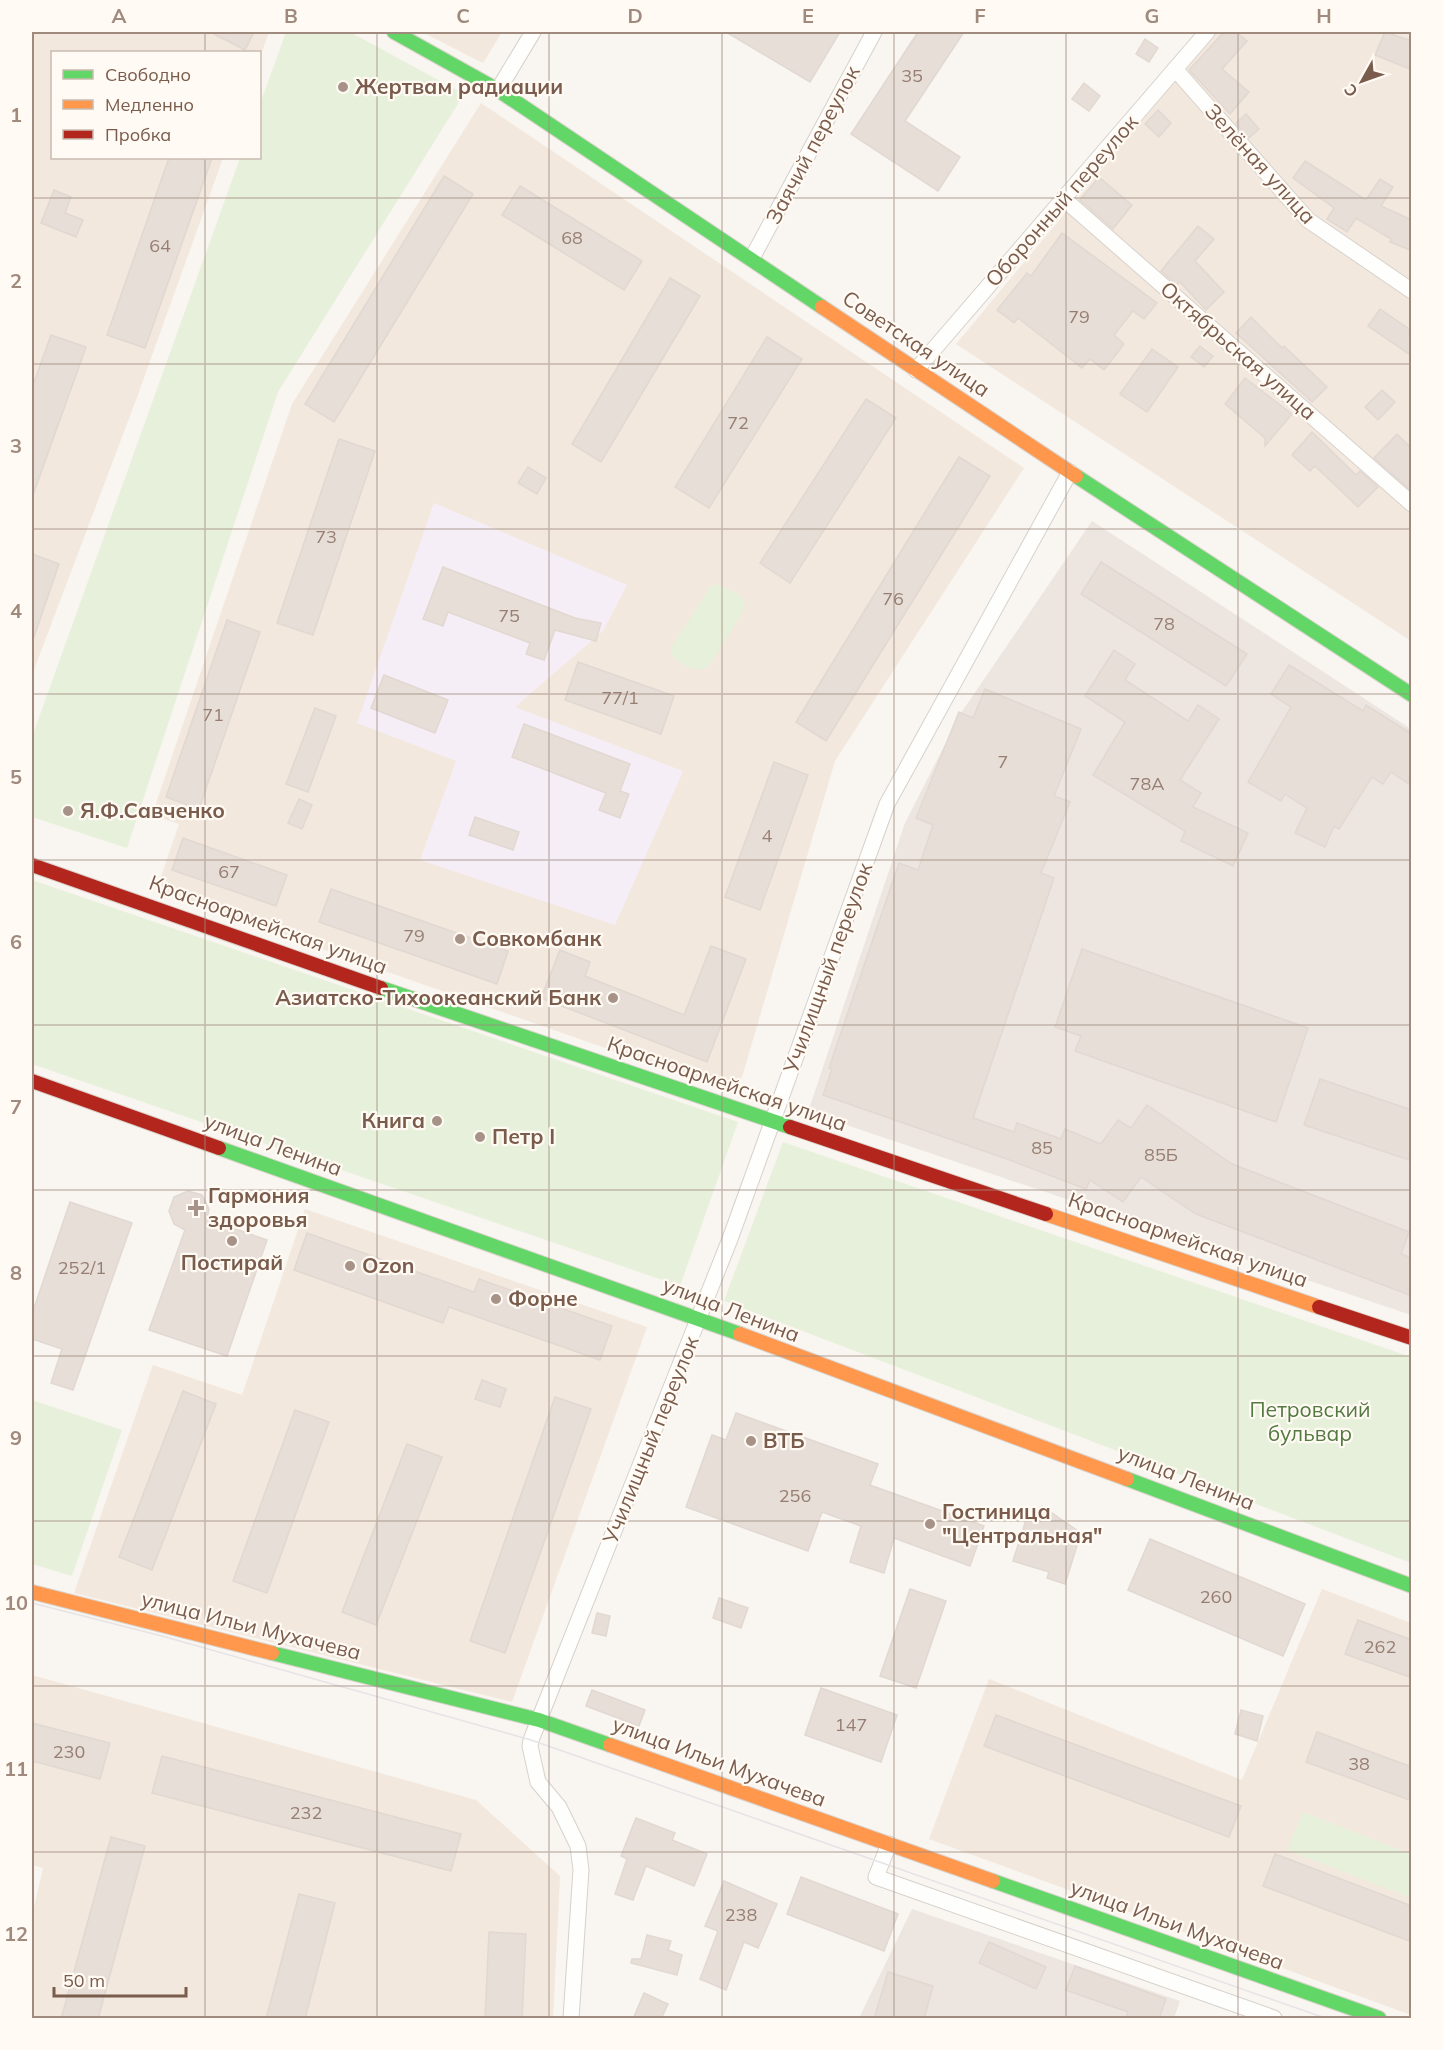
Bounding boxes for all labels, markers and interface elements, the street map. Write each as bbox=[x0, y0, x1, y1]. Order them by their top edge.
text: A bbox=[112, 3, 127, 28]
text: B bbox=[284, 3, 298, 28]
text: C bbox=[456, 3, 470, 28]
text: D bbox=[627, 3, 643, 28]
text: E bbox=[802, 3, 814, 28]
text: F bbox=[974, 3, 986, 28]
text: G bbox=[1145, 3, 1159, 28]
text: H bbox=[1316, 3, 1332, 28]
legend bbox=[51, 51, 261, 159]
north arrow bbox=[1332, 51, 1392, 111]
street label: Заячий переулок bbox=[759, 60, 865, 228]
text: Свободно bbox=[105, 63, 191, 86]
house number: 35 bbox=[901, 64, 923, 87]
place label: Жертвам радиации bbox=[355, 73, 563, 99]
marker: Жертвам радиации bbox=[336, 80, 350, 94]
text: С bbox=[1339, 80, 1362, 101]
text: Медленно bbox=[105, 93, 194, 116]
street label: Зелёная улица bbox=[1200, 98, 1322, 229]
text: 1 bbox=[10, 102, 22, 127]
street label: Оборонный переулок bbox=[979, 109, 1143, 292]
text: Пробка bbox=[105, 123, 171, 146]
house number: 68 bbox=[561, 226, 583, 249]
house number: 64 bbox=[149, 234, 171, 257]
text: 2 bbox=[10, 268, 22, 293]
street label: Октябрьская улица bbox=[1155, 275, 1322, 425]
street label: Советская улица bbox=[838, 284, 995, 402]
house number: 79 bbox=[1068, 305, 1090, 328]
house number: 72 bbox=[727, 411, 749, 434]
text: 3 bbox=[10, 433, 22, 458]
house number: 73 bbox=[315, 525, 337, 548]
house number: 76 bbox=[882, 587, 904, 610]
text: 4 bbox=[10, 598, 22, 623]
house number: 75 bbox=[498, 604, 520, 627]
house number: 78 bbox=[1153, 612, 1175, 635]
house number: 77/1 bbox=[601, 686, 639, 709]
house number: 71 bbox=[202, 703, 224, 726]
house number: 7 bbox=[998, 750, 1008, 773]
text: 5 bbox=[10, 764, 22, 789]
house number: 78А bbox=[1130, 772, 1164, 795]
place label: Я.Ф.Савченко bbox=[80, 797, 225, 823]
marker: Я.Ф.Савченко bbox=[61, 804, 75, 818]
house number: 4 bbox=[762, 824, 773, 847]
street label: Училищный переулок bbox=[777, 858, 877, 1077]
house number: 67 bbox=[218, 860, 240, 883]
street label: Красноармейская улица bbox=[146, 869, 391, 979]
house number: 79 bbox=[403, 924, 425, 947]
place label: Совкомбанк bbox=[472, 925, 602, 951]
text: 6 bbox=[10, 929, 22, 954]
marker: Совкомбанк bbox=[453, 932, 467, 946]
place label: Азиатско-Тихоокеанский Банк bbox=[275, 984, 602, 1010]
marker: Азиатско-Тихоокеанский Банк bbox=[606, 991, 620, 1005]
street label: Красноармейская улица bbox=[604, 1030, 851, 1136]
text: 7 bbox=[10, 1094, 22, 1119]
street label: улица Ленина bbox=[201, 1107, 346, 1181]
place label: Книга bbox=[361, 1107, 425, 1133]
marker: Книга bbox=[430, 1114, 444, 1128]
place label: Петр I bbox=[492, 1123, 555, 1149]
marker: Петр I bbox=[473, 1130, 487, 1144]
house number: 85 bbox=[1031, 1136, 1053, 1159]
house number: 85Б bbox=[1144, 1143, 1178, 1166]
place label: Гармония здоровья bbox=[208, 1182, 309, 1232]
street label: Красноармейская улица bbox=[1065, 1186, 1312, 1292]
marker: Гармония здоровья bbox=[189, 1201, 203, 1215]
marker: Постирай bbox=[225, 1234, 239, 1248]
place label: Постирай bbox=[181, 1249, 283, 1275]
place label: Ozon bbox=[362, 1252, 414, 1278]
house number: 252/1 bbox=[58, 1256, 106, 1279]
marker: Ozon bbox=[343, 1259, 357, 1273]
text: 8 bbox=[10, 1260, 22, 1285]
street label: улица Ленина bbox=[659, 1271, 804, 1347]
place label: Форне bbox=[508, 1285, 578, 1311]
marker: Форне bbox=[489, 1292, 503, 1306]
street label: Училищный переулок bbox=[596, 1331, 704, 1548]
park label: Петровский бульвар bbox=[1250, 1396, 1370, 1446]
text: 9 bbox=[10, 1425, 22, 1450]
place label: ВТБ bbox=[763, 1427, 805, 1453]
marker: ВТБ bbox=[744, 1434, 758, 1448]
street label: улица Ленина bbox=[1114, 1439, 1259, 1515]
house number: 256 bbox=[779, 1484, 811, 1507]
place label: Гостиница "Центральная" bbox=[942, 1498, 1103, 1548]
marker: Гостиница "Центральная" bbox=[923, 1517, 937, 1531]
street label: улица Ильи Мухачева bbox=[139, 1585, 364, 1665]
house number: 260 bbox=[1200, 1585, 1232, 1608]
text: 10 bbox=[4, 1590, 28, 1615]
house number: 262 bbox=[1364, 1635, 1396, 1658]
street label: улица Ильи Мухачева bbox=[609, 1710, 830, 1812]
house number: 147 bbox=[835, 1713, 867, 1736]
house number: 230 bbox=[53, 1740, 85, 1763]
house number: 38 bbox=[1348, 1752, 1370, 1775]
text: 11 bbox=[4, 1756, 28, 1781]
house number: 232 bbox=[290, 1801, 322, 1824]
street label: улица Ильи Мухачева bbox=[1067, 1873, 1288, 1975]
house number: 238 bbox=[725, 1903, 757, 1926]
text: 12 bbox=[4, 1921, 28, 1946]
scale bar bbox=[54, 1960, 186, 1998]
text: 50 m bbox=[63, 1969, 105, 1992]

